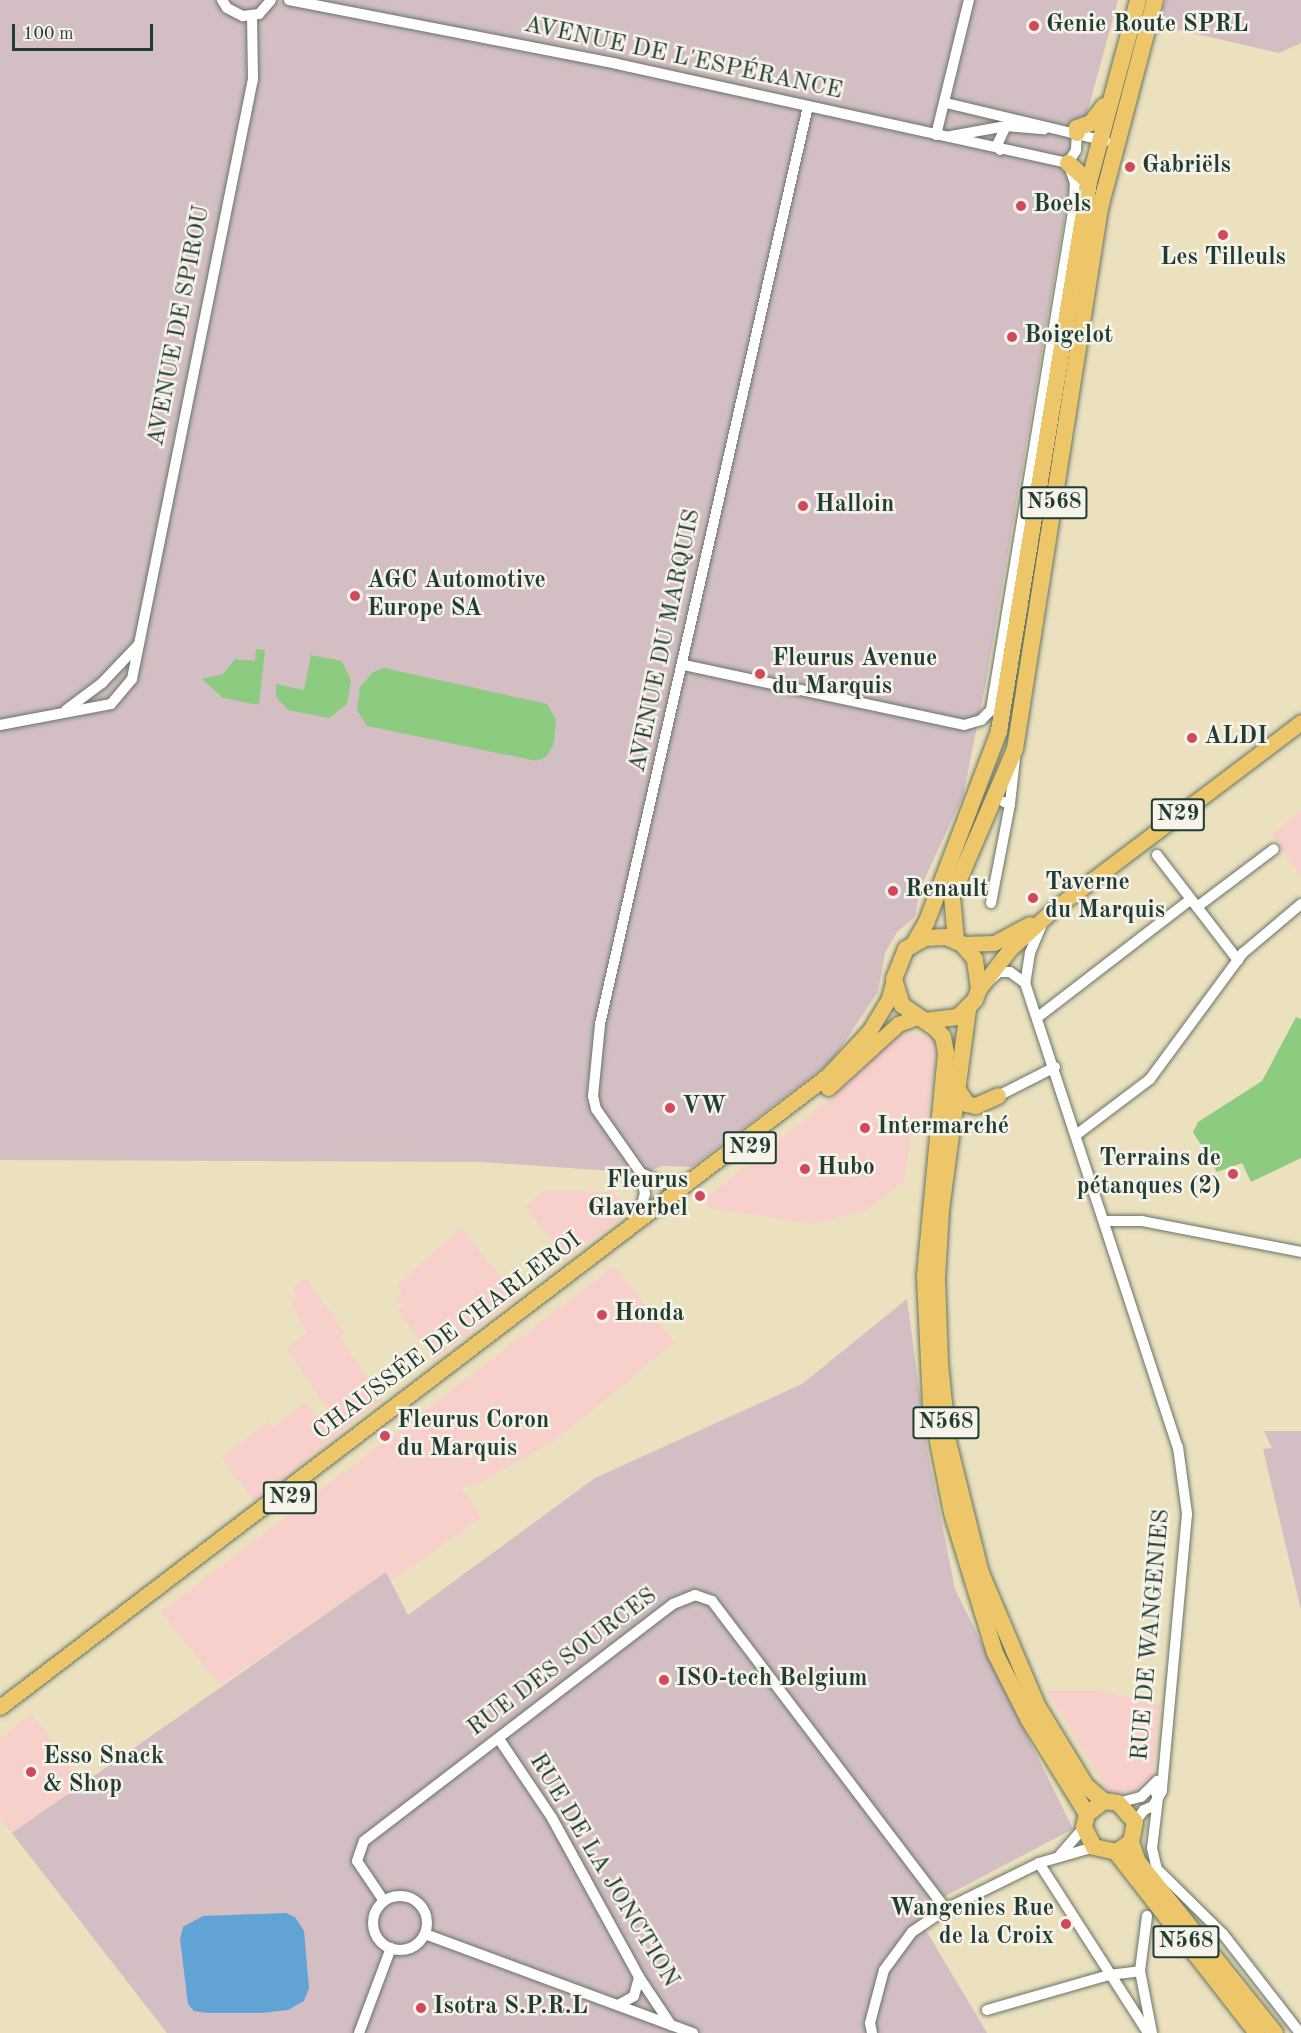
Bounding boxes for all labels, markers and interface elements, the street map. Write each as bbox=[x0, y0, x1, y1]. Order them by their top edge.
street label: AVENUE DE L'ESPÉRANCE bbox=[521, 11, 845, 107]
scale bar bbox=[15, 12, 156, 50]
place label: Genie Route SPRL bbox=[1046, 12, 1248, 40]
marker: Genie Route SPRL bbox=[1027, 19, 1041, 33]
text: 100 m bbox=[23, 25, 74, 43]
place label: Gabriëls bbox=[1142, 153, 1231, 181]
marker: Gabriëls bbox=[1123, 160, 1137, 174]
place label: Boels bbox=[1033, 192, 1091, 220]
marker: Boels bbox=[1014, 199, 1028, 213]
street label: AVENUE DE SPIROU bbox=[143, 203, 217, 449]
marker: Les Tilleuls bbox=[1216, 228, 1230, 242]
place label: Les Tilleuls bbox=[1160, 245, 1286, 273]
place label: Boigelot bbox=[1024, 323, 1113, 351]
marker: Boigelot bbox=[1005, 330, 1019, 344]
road number: N568 bbox=[1020, 484, 1088, 522]
place label: Halloin bbox=[815, 492, 894, 520]
marker: Halloin bbox=[796, 499, 810, 513]
street label: AVENUE DU MARQUIS bbox=[624, 507, 708, 775]
place label: AGC Automotive Europe SA bbox=[367, 568, 546, 624]
marker: AGC Automotive Europe SA bbox=[348, 589, 362, 603]
place label: Fleurus Avenue du Marquis bbox=[772, 646, 937, 702]
marker: Fleurus Avenue du Marquis bbox=[753, 667, 767, 681]
place label: ALDI bbox=[1204, 724, 1268, 752]
marker: ALDI bbox=[1185, 731, 1199, 745]
road number: N29 bbox=[1150, 796, 1206, 834]
place label: Taverne du Marquis bbox=[1045, 870, 1165, 926]
place label: Renault bbox=[905, 877, 989, 905]
marker: Renault bbox=[886, 884, 900, 898]
marker: Taverne du Marquis bbox=[1026, 891, 1040, 905]
place label: VW bbox=[682, 1094, 726, 1122]
marker: VW bbox=[663, 1101, 677, 1115]
place label: Intermarché bbox=[877, 1114, 1009, 1142]
marker: Intermarché bbox=[858, 1121, 872, 1135]
road number: N29 bbox=[722, 1129, 778, 1167]
place label: Terrains de pétanques (2) bbox=[1077, 1146, 1221, 1202]
place label: Hubo bbox=[817, 1155, 875, 1183]
marker: Hubo bbox=[798, 1162, 812, 1176]
marker: Terrains de pétanques (2) bbox=[1226, 1167, 1240, 1181]
place label: Fleurus Glaverbel bbox=[588, 1168, 688, 1224]
marker: Fleurus Glaverbel bbox=[693, 1189, 707, 1203]
street label: CHAUSSÉE DE CHARLEROI bbox=[308, 1227, 588, 1447]
place label: Honda bbox=[614, 1301, 684, 1329]
marker: Honda bbox=[595, 1308, 609, 1322]
road number: N568 bbox=[912, 1404, 980, 1442]
place label: Fleurus Coron du Marquis bbox=[397, 1408, 549, 1464]
marker: Fleurus Coron du Marquis bbox=[378, 1429, 392, 1443]
road number: N29 bbox=[262, 1479, 318, 1517]
street label: RUE DE WANGENIES bbox=[1127, 1508, 1177, 1762]
street label: RUE DES SOURCES bbox=[463, 1582, 663, 1744]
place label: ISO-tech Belgium bbox=[676, 1666, 867, 1694]
marker: ISO-tech Belgium bbox=[657, 1673, 671, 1687]
place label: Esso Snack & Shop bbox=[43, 1744, 164, 1800]
street label: RUE DE LA JONCTION bbox=[522, 1749, 684, 1993]
marker: Esso Snack & Shop bbox=[24, 1765, 38, 1779]
place label: Wangenies Rue de la Croix bbox=[889, 1896, 1054, 1952]
marker: Wangenies Rue de la Croix bbox=[1059, 1917, 1073, 1931]
road number: N568 bbox=[1152, 1923, 1220, 1961]
place label: Isotra S.P.R.L bbox=[433, 1994, 587, 2022]
marker: Isotra S.P.R.L bbox=[414, 2001, 428, 2015]

